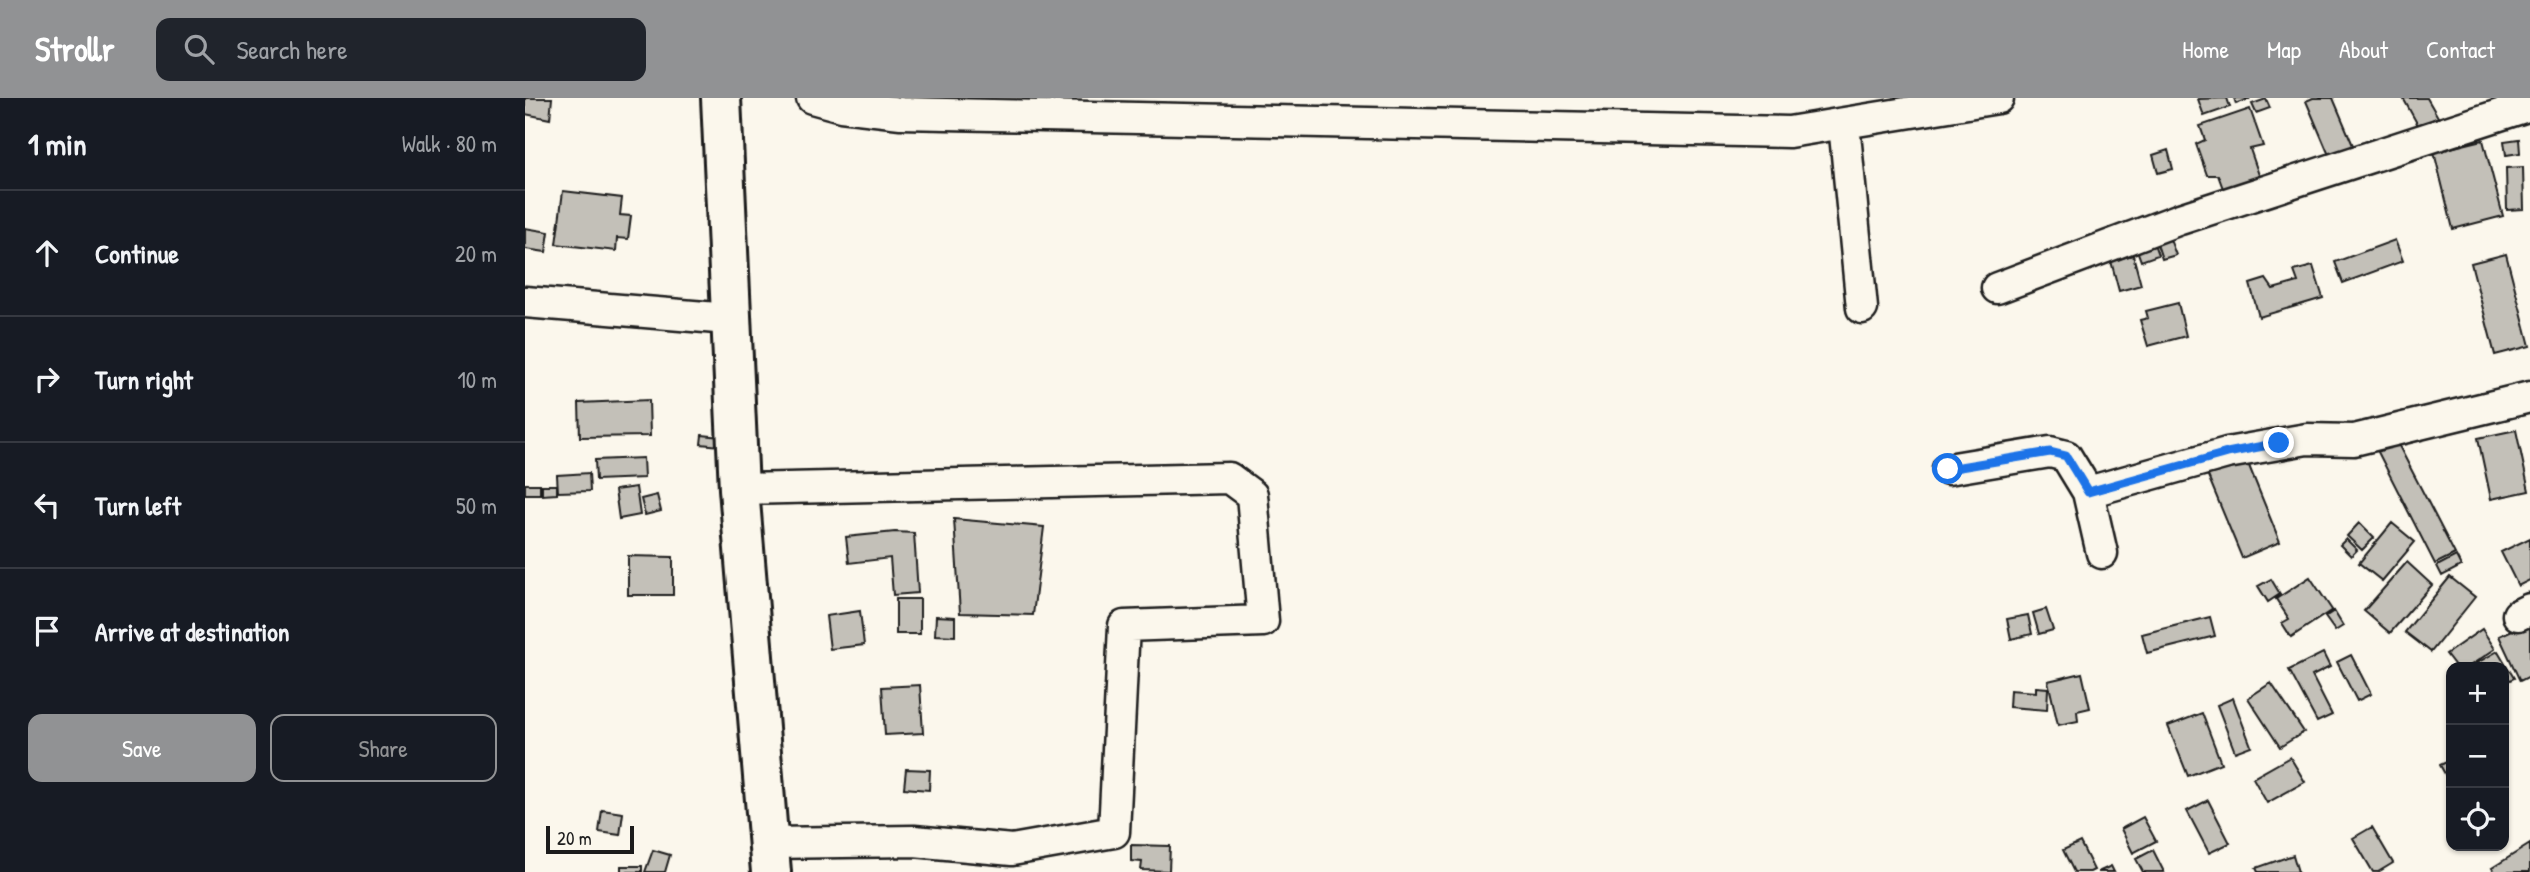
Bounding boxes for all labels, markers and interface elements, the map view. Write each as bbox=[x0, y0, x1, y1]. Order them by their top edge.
search box bbox=[156, 18, 646, 81]
text: Strollr bbox=[35, 27, 114, 71]
icon: search bbox=[180, 30, 218, 68]
text: Search here bbox=[236, 32, 348, 67]
text: Home bbox=[2182, 33, 2229, 65]
text: Map bbox=[2267, 33, 2301, 65]
text: About bbox=[2339, 33, 2388, 65]
text: Contact bbox=[2426, 33, 2495, 65]
text: 1 min bbox=[28, 124, 86, 164]
text: Walk · 80 m bbox=[402, 128, 497, 159]
icon: ahead bbox=[28, 234, 66, 272]
text: Continue bbox=[95, 236, 179, 271]
text: 20 m bbox=[455, 238, 497, 269]
icon: right bbox=[28, 360, 66, 398]
text: Turn right bbox=[95, 362, 193, 397]
text: 10 m bbox=[457, 364, 497, 395]
route end bbox=[2263, 427, 2294, 458]
route start bbox=[1932, 453, 1963, 484]
icon: left bbox=[28, 486, 66, 524]
text: Turn left bbox=[95, 488, 181, 523]
text: 50 m bbox=[456, 490, 497, 521]
icon: arrive bbox=[28, 612, 66, 650]
text: Arrive at destination bbox=[95, 614, 290, 649]
map controls bbox=[2446, 662, 2509, 851]
button: + bbox=[2446, 662, 2509, 725]
button: Save bbox=[28, 714, 256, 782]
button: Share bbox=[270, 714, 497, 782]
button: − bbox=[2446, 725, 2509, 788]
button: locate bbox=[2446, 788, 2509, 851]
scale bar bbox=[546, 823, 633, 855]
text: 20 m bbox=[557, 825, 592, 851]

